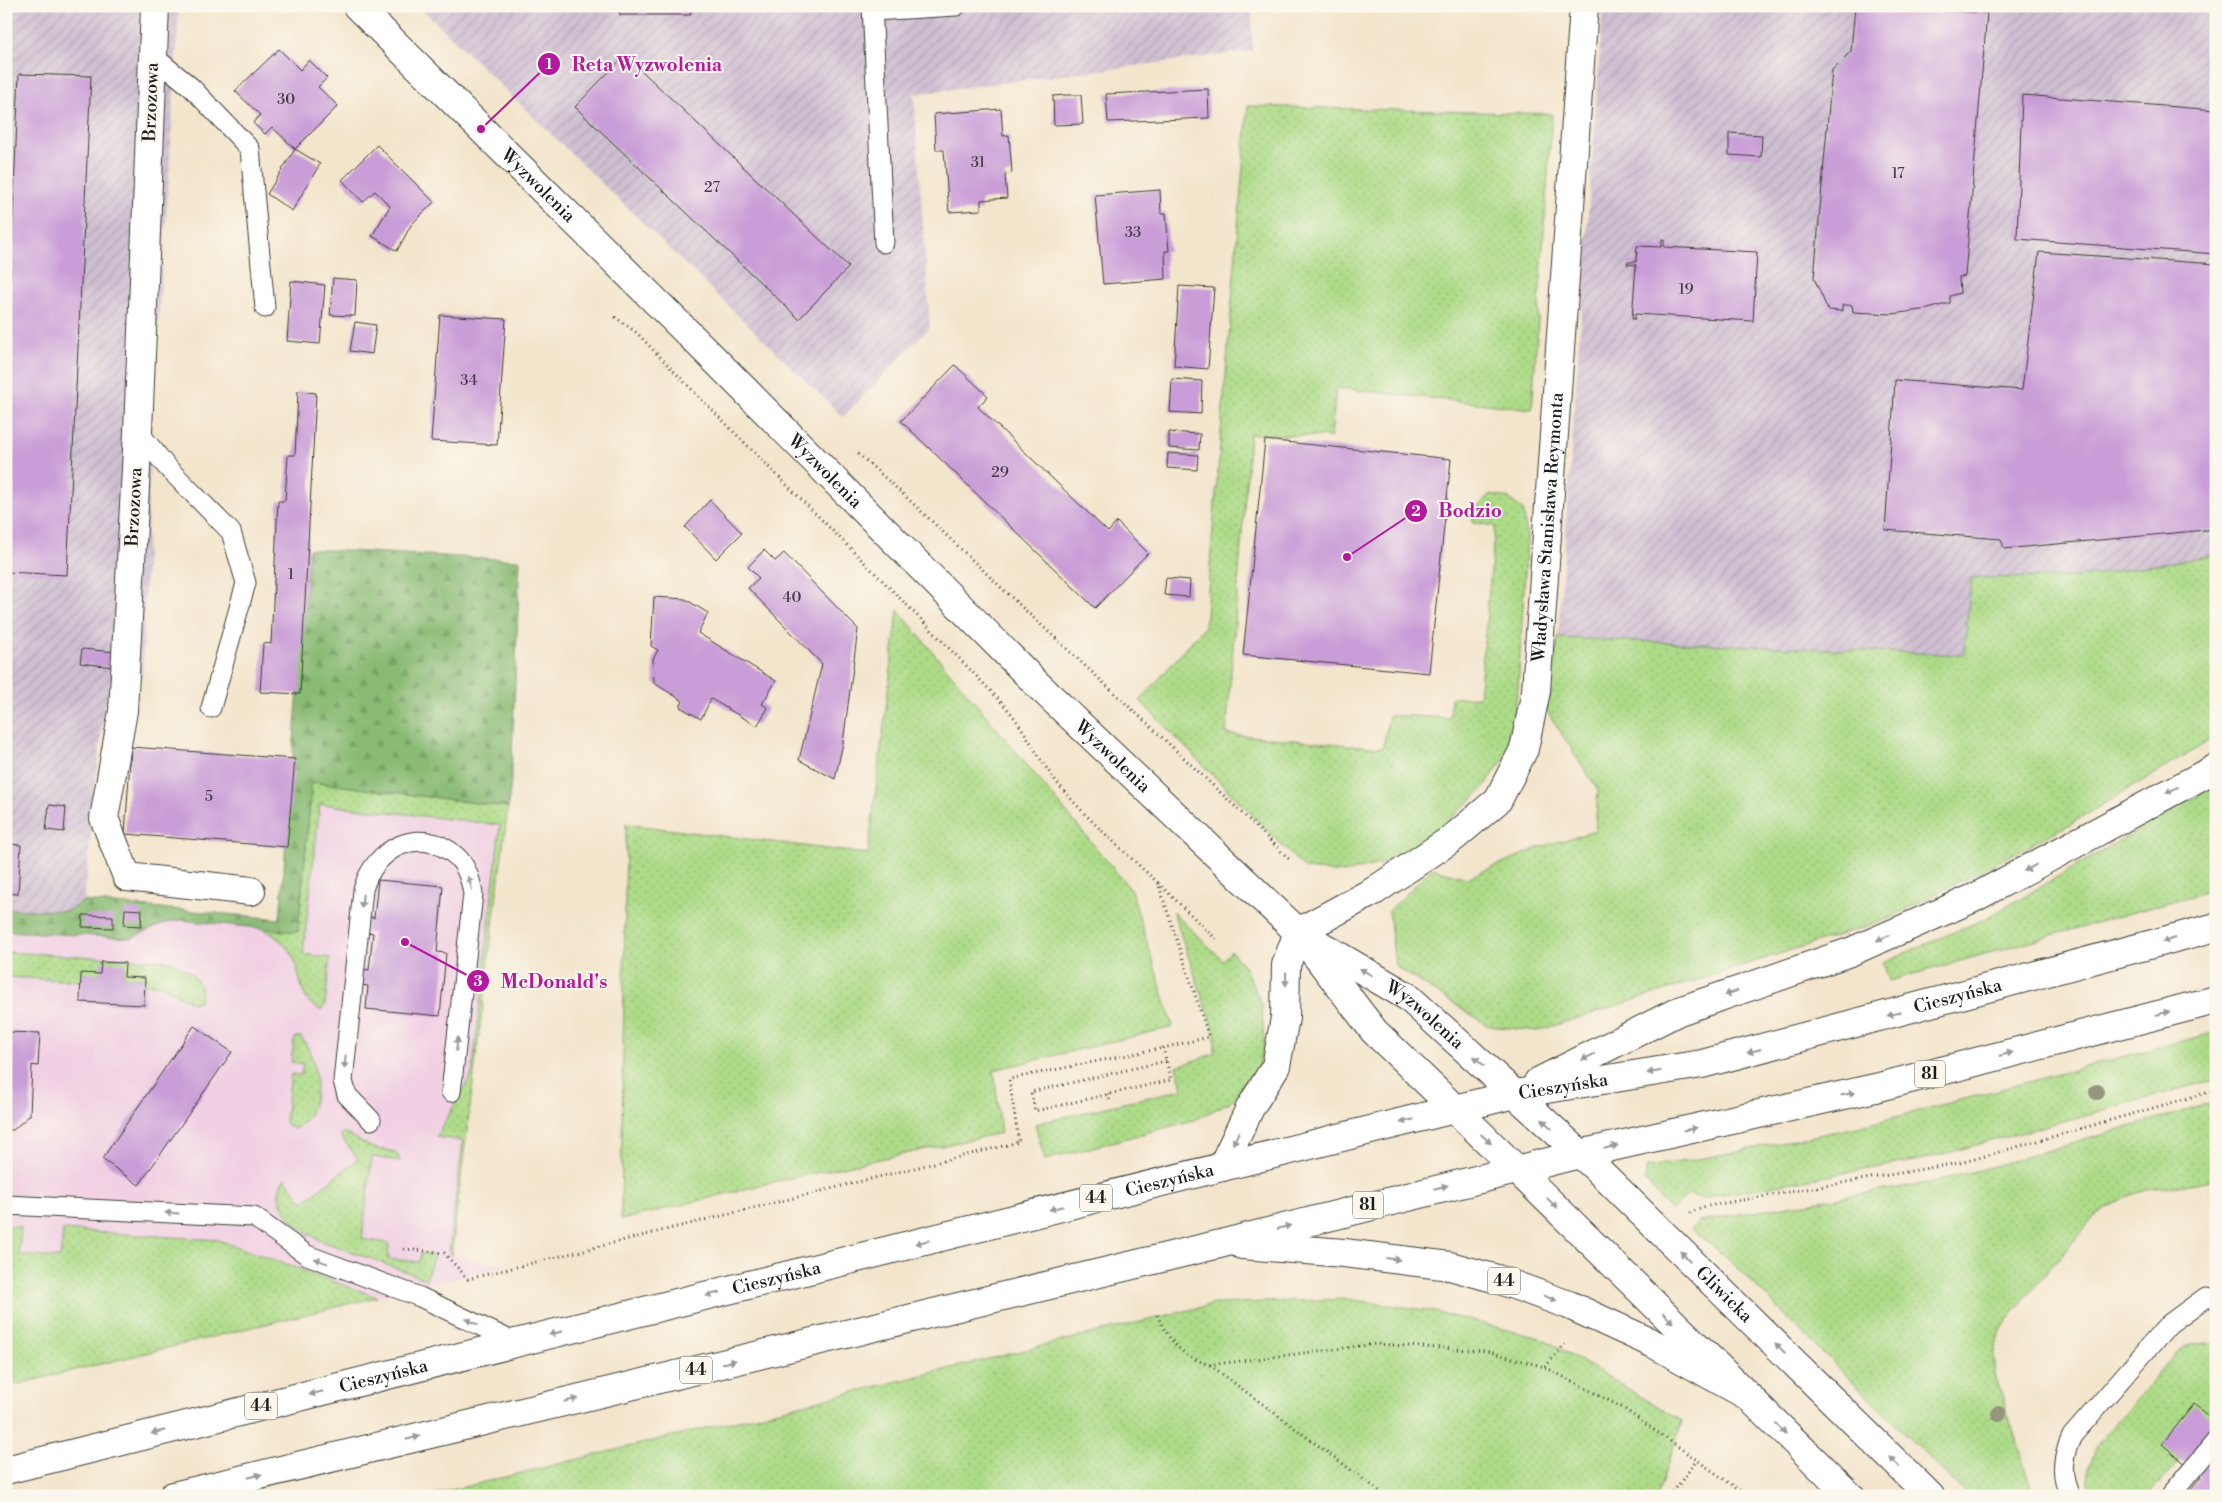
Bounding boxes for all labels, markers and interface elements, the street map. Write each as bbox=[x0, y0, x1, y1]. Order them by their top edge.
callout: Reta Wyzwolenia bbox=[537, 47, 732, 81]
text: Reta Wyzwolenia bbox=[572, 53, 723, 77]
text: 1 bbox=[545, 55, 553, 74]
street label: Brzozowa bbox=[138, 61, 164, 143]
house number: 30 bbox=[277, 90, 295, 109]
street label: Wyzwolenia bbox=[495, 143, 581, 228]
house number: 31 bbox=[971, 153, 986, 172]
house number: 17 bbox=[1891, 164, 1905, 183]
house number: 27 bbox=[704, 178, 720, 197]
house number: 33 bbox=[1125, 223, 1141, 242]
house number: 19 bbox=[1678, 280, 1694, 299]
house number: 34 bbox=[460, 371, 478, 390]
street label: Władysława Stanisława Reymonta bbox=[1526, 391, 1568, 664]
street label: Wyzwolenia bbox=[783, 428, 868, 514]
house number: 29 bbox=[991, 463, 1009, 482]
street label: Brzozowa bbox=[120, 466, 148, 548]
callout: Bodzio bbox=[1403, 494, 1512, 528]
text: Bodzio bbox=[1438, 499, 1502, 523]
text: 2 bbox=[1411, 502, 1421, 521]
house number: 1 bbox=[288, 565, 295, 584]
house number: 40 bbox=[783, 588, 801, 607]
street label: Wyzwolenia bbox=[1069, 714, 1156, 798]
one-way arrow bbox=[2165, 786, 2180, 794]
house number: 5 bbox=[205, 787, 213, 806]
one-way arrow bbox=[2023, 864, 2037, 872]
one-way arrow bbox=[466, 875, 474, 890]
one-way arrow bbox=[358, 893, 366, 909]
one-way arrow bbox=[1876, 934, 1890, 942]
one-way arrow bbox=[2161, 936, 2176, 944]
callout: McDonald's bbox=[465, 964, 617, 998]
one-way arrow bbox=[1360, 968, 1373, 977]
text: McDonald's bbox=[501, 970, 607, 994]
one-way arrow bbox=[1281, 971, 1289, 987]
text: 3 bbox=[473, 972, 483, 991]
street label: Cieszyńska bbox=[1911, 973, 2005, 1019]
street label: Wyzwolenia bbox=[1381, 974, 1470, 1055]
one-way arrow bbox=[1723, 990, 1738, 998]
one-way arrow bbox=[2156, 1009, 2171, 1017]
one-way arrow bbox=[1886, 1010, 1901, 1018]
one-way arrow bbox=[453, 1036, 461, 1052]
one-way arrow bbox=[1747, 1047, 1762, 1055]
one-way arrow bbox=[1998, 1050, 2013, 1058]
one-way arrow bbox=[1581, 1053, 1595, 1061]
one-way arrow bbox=[341, 1055, 349, 1071]
one-way arrow bbox=[1472, 1056, 1485, 1067]
road number: 81 bbox=[1915, 1060, 1945, 1088]
street label: Cieszyńska bbox=[1517, 1068, 1611, 1105]
one-way arrow bbox=[1645, 1068, 1661, 1076]
one-way arrow bbox=[1841, 1090, 1856, 1098]
one-way arrow bbox=[1400, 1117, 1415, 1125]
one-way arrow bbox=[1542, 1118, 1554, 1130]
one-way arrow bbox=[1682, 1125, 1697, 1133]
one-way arrow bbox=[1232, 1131, 1240, 1145]
one-way arrow bbox=[1480, 1133, 1492, 1145]
one-way arrow bbox=[1603, 1143, 1618, 1151]
street label: Cieszyńska bbox=[1123, 1158, 1217, 1202]
one-way arrow bbox=[1434, 1183, 1449, 1191]
road number: 44 bbox=[1080, 1184, 1112, 1212]
road number: 81 bbox=[1353, 1192, 1383, 1218]
one-way arrow bbox=[1546, 1197, 1558, 1209]
one-way arrow bbox=[1048, 1205, 1063, 1213]
one-way arrow bbox=[164, 1209, 180, 1217]
one-way arrow bbox=[1276, 1223, 1291, 1231]
one-way arrow bbox=[915, 1238, 930, 1246]
one-way arrow bbox=[1679, 1250, 1691, 1262]
one-way arrow bbox=[1385, 1255, 1401, 1263]
street label: Cieszyńska bbox=[730, 1256, 824, 1300]
one-way arrow bbox=[314, 1257, 329, 1264]
street label: Gliwicka bbox=[1691, 1261, 1758, 1328]
road number: 44 bbox=[1488, 1268, 1520, 1294]
one-way arrow bbox=[706, 1290, 721, 1298]
one-way arrow bbox=[1542, 1295, 1557, 1302]
one-way arrow bbox=[1661, 1312, 1673, 1324]
one-way arrow bbox=[465, 1318, 479, 1326]
one-way arrow bbox=[548, 1329, 563, 1337]
one-way arrow bbox=[1774, 1342, 1786, 1354]
street label: Cieszyńska bbox=[337, 1354, 431, 1398]
road number: 44 bbox=[680, 1356, 712, 1384]
one-way arrow bbox=[721, 1358, 736, 1366]
one-way arrow bbox=[308, 1389, 323, 1397]
road number: 44 bbox=[245, 1392, 277, 1420]
one-way arrow bbox=[563, 1396, 578, 1404]
one-way arrow bbox=[1775, 1423, 1787, 1435]
one-way arrow bbox=[151, 1428, 166, 1436]
one-way arrow bbox=[405, 1434, 420, 1442]
one-way arrow bbox=[1890, 1456, 1902, 1468]
one-way arrow bbox=[247, 1472, 262, 1480]

